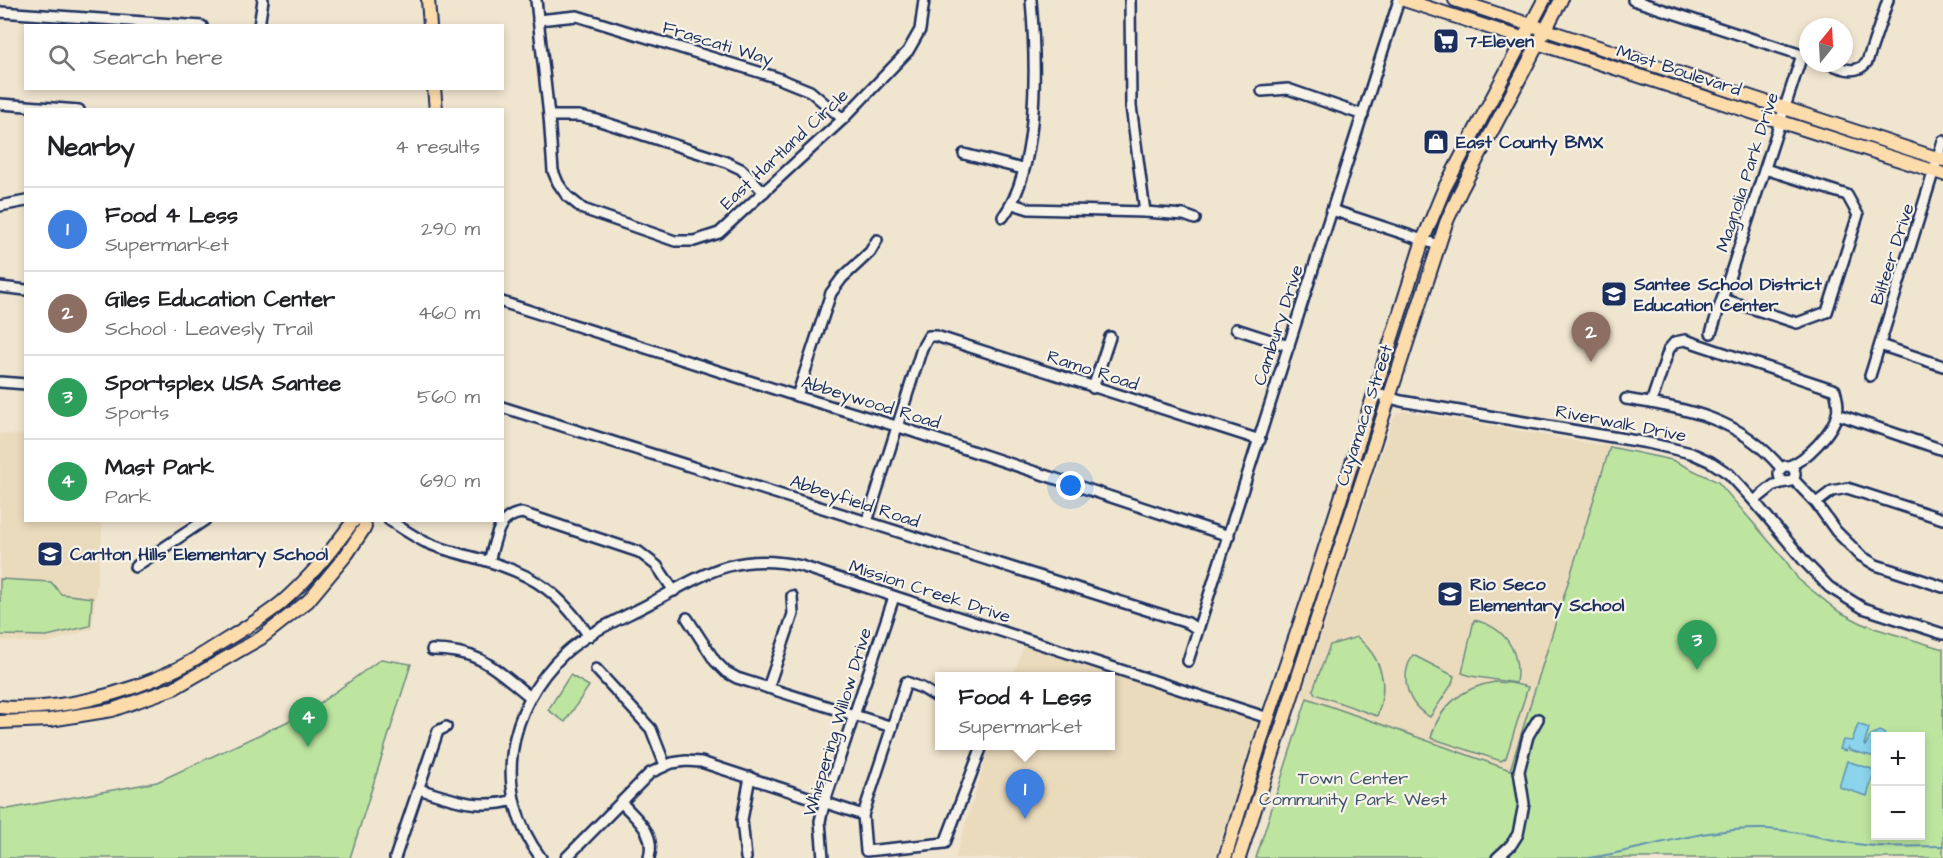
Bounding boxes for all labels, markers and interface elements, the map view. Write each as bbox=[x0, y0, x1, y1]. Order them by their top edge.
street label: Frascati Way bbox=[659, 15, 776, 73]
north arrow bbox=[1799, 18, 1853, 72]
search box bbox=[24, 24, 504, 90]
supermarket icon: 7-Eleven bbox=[1431, 26, 1461, 56]
place label: 7-Eleven bbox=[1465, 29, 1534, 54]
street label: Mast Boulevard bbox=[1613, 39, 1744, 102]
icon: search bbox=[45, 41, 78, 74]
text: Search here bbox=[93, 42, 223, 73]
street label: East Hartland Circle bbox=[715, 83, 854, 216]
street label: Magnolia Park Drive bbox=[1710, 89, 1786, 256]
shop icon: East County BMX bbox=[1421, 127, 1451, 157]
text: Nearby bbox=[48, 129, 135, 165]
place label: East County BMX bbox=[1456, 130, 1603, 156]
text: 4 results bbox=[395, 133, 480, 161]
text: Food 4 Less bbox=[105, 200, 238, 231]
street label: Bilteer Drive bbox=[1864, 200, 1921, 308]
text: 1 bbox=[66, 215, 69, 243]
text: 290 m bbox=[421, 215, 480, 243]
text: Supermarket bbox=[105, 231, 229, 259]
street label: Cambury Drive bbox=[1247, 261, 1311, 389]
place label: Santee School District Education Center bbox=[1633, 272, 1823, 318]
school or university icon: Santee School District Education Center bbox=[1599, 279, 1629, 309]
text: Giles Education Center bbox=[105, 284, 335, 315]
text: 2 bbox=[62, 299, 73, 327]
text: 460 m bbox=[418, 299, 480, 327]
pin: 2 bbox=[1572, 312, 1610, 362]
text: School · Leavesly Trail bbox=[105, 315, 313, 343]
street label: Cuyamaca Street bbox=[1330, 341, 1400, 489]
street label: Ramo Road bbox=[1044, 344, 1142, 397]
text: Sportsplex USA Santee bbox=[105, 368, 341, 399]
street label: Abbeywood Road bbox=[798, 369, 943, 436]
text: 3 bbox=[62, 383, 73, 411]
text: 560 m bbox=[417, 383, 480, 411]
text: Sports bbox=[105, 399, 169, 427]
street label: Riverwalk Drive bbox=[1553, 399, 1689, 448]
text: Mast Park bbox=[105, 452, 214, 483]
text: 4 bbox=[61, 467, 74, 495]
text: 690 m bbox=[420, 467, 480, 495]
street label: Abbeyfield Road bbox=[786, 469, 923, 535]
your location bbox=[1056, 471, 1085, 500]
text: Park bbox=[105, 483, 151, 511]
school or university icon: Carlton Hills Elementary School bbox=[35, 539, 65, 569]
place label: Carlton Hills Elementary School bbox=[70, 542, 328, 568]
street label: Mission Creek Drive bbox=[846, 554, 1014, 629]
place label: Rio Seco Elementary School bbox=[1470, 572, 1625, 619]
school or university icon: Rio Seco Elementary School bbox=[1435, 579, 1465, 609]
pin: 3 bbox=[1678, 620, 1716, 670]
street label: Whispering Willow Drive bbox=[797, 624, 879, 820]
popup bbox=[935, 672, 1115, 750]
text: Food 4 Less bbox=[958, 682, 1092, 713]
pin: 4 bbox=[288, 698, 328, 747]
text: Supermarket bbox=[958, 713, 1082, 741]
map controls bbox=[1871, 732, 1925, 840]
button: + bbox=[1871, 732, 1925, 786]
park label: Town Center Community Park West bbox=[1259, 766, 1448, 813]
pin: 1 bbox=[1006, 770, 1044, 819]
button: − bbox=[1871, 786, 1925, 840]

